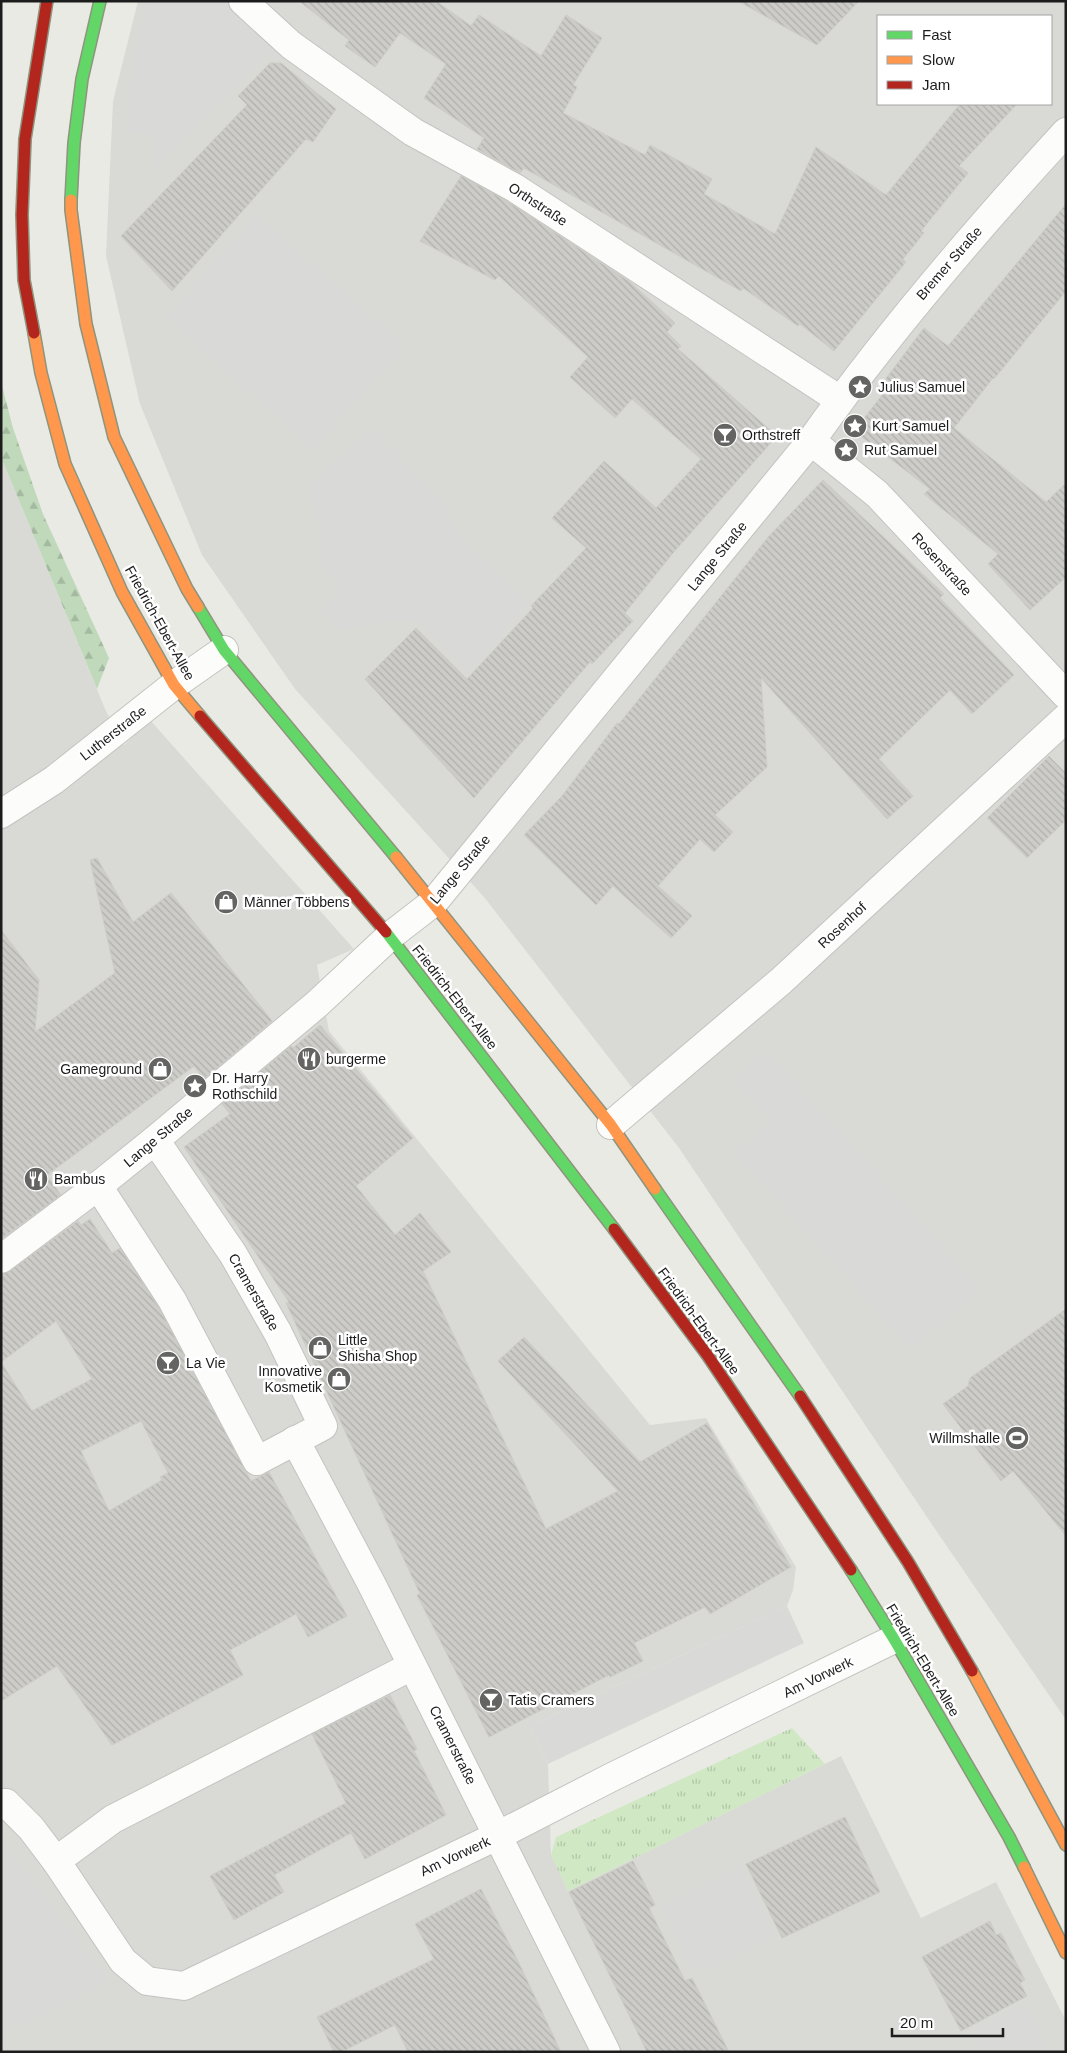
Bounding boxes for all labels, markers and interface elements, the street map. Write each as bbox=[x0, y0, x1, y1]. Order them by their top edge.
legend bbox=[877, 15, 1052, 105]
text: Fast bbox=[922, 26, 952, 43]
text: Slow bbox=[922, 51, 955, 68]
text: Jam bbox=[922, 76, 950, 93]
street label: Orthstraße bbox=[506, 179, 571, 229]
street label: Bremer Straße bbox=[913, 223, 985, 303]
place icon: Julius Samuel bbox=[847, 374, 873, 400]
place label: Julius Samuel bbox=[878, 379, 965, 395]
place icon: Kurt Samuel bbox=[842, 413, 868, 439]
place label: Kurt Samuel bbox=[872, 418, 949, 434]
bar icon: Orthstreff bbox=[712, 422, 738, 448]
place label: Orthstreff bbox=[742, 427, 800, 443]
place icon: Rut Samuel bbox=[833, 437, 859, 463]
place label: Rut Samuel bbox=[864, 442, 937, 458]
street label: Lange Straße bbox=[684, 518, 750, 594]
street label: Rosenstraße bbox=[909, 529, 975, 599]
street label: Friedrich-Ebert-Allee bbox=[122, 563, 198, 683]
street label: Lutherstraße bbox=[77, 702, 149, 764]
street label: Lange Straße bbox=[427, 831, 494, 907]
shop icon: Männer Többens bbox=[213, 889, 239, 915]
place label: Männer Többens bbox=[244, 894, 350, 910]
street label: Rosenhof bbox=[815, 899, 869, 951]
street label: Friedrich-Ebert-Allee bbox=[409, 941, 501, 1053]
restaurant icon: burgerme bbox=[296, 1046, 322, 1072]
place label: burgerme bbox=[326, 1051, 386, 1067]
shop icon: Gameground bbox=[147, 1056, 173, 1082]
place label: Gameground bbox=[60, 1061, 142, 1077]
place label: Dr. Harry Rothschild bbox=[212, 1070, 277, 1102]
place icon: Dr. Harry Rothschild bbox=[182, 1073, 208, 1099]
street label: Lange Straße bbox=[120, 1103, 196, 1170]
restaurant icon: Bambus bbox=[23, 1166, 49, 1192]
place label: Bambus bbox=[54, 1171, 105, 1187]
street label: Cramerstraße bbox=[225, 1251, 283, 1334]
street label: Friedrich-Ebert-Allee bbox=[655, 1264, 743, 1378]
place label: Little Shisha Shop bbox=[338, 1332, 418, 1364]
shop icon: Little Shisha Shop bbox=[307, 1335, 333, 1361]
bar icon: La Vie bbox=[155, 1350, 181, 1376]
place label: La Vie bbox=[186, 1355, 226, 1371]
place label: Innovative Kosmetik bbox=[258, 1363, 323, 1395]
shop icon: Innovative Kosmetik bbox=[326, 1366, 352, 1392]
sports icon: Willmshalle bbox=[1004, 1425, 1030, 1451]
place label: Willmshalle bbox=[929, 1430, 1000, 1446]
street label: Friedrich-Ebert-Allee bbox=[883, 1601, 963, 1719]
street label: Am Vorwerk bbox=[781, 1653, 856, 1701]
bar icon: Tatis Cramers bbox=[478, 1687, 504, 1713]
place label: Tatis Cramers bbox=[508, 1692, 594, 1708]
street label: Cramerstraße bbox=[426, 1703, 480, 1787]
street label: Am Vorwerk bbox=[417, 1832, 493, 1879]
scale bar bbox=[892, 2006, 1003, 2038]
text: 20 m bbox=[900, 2014, 933, 2031]

